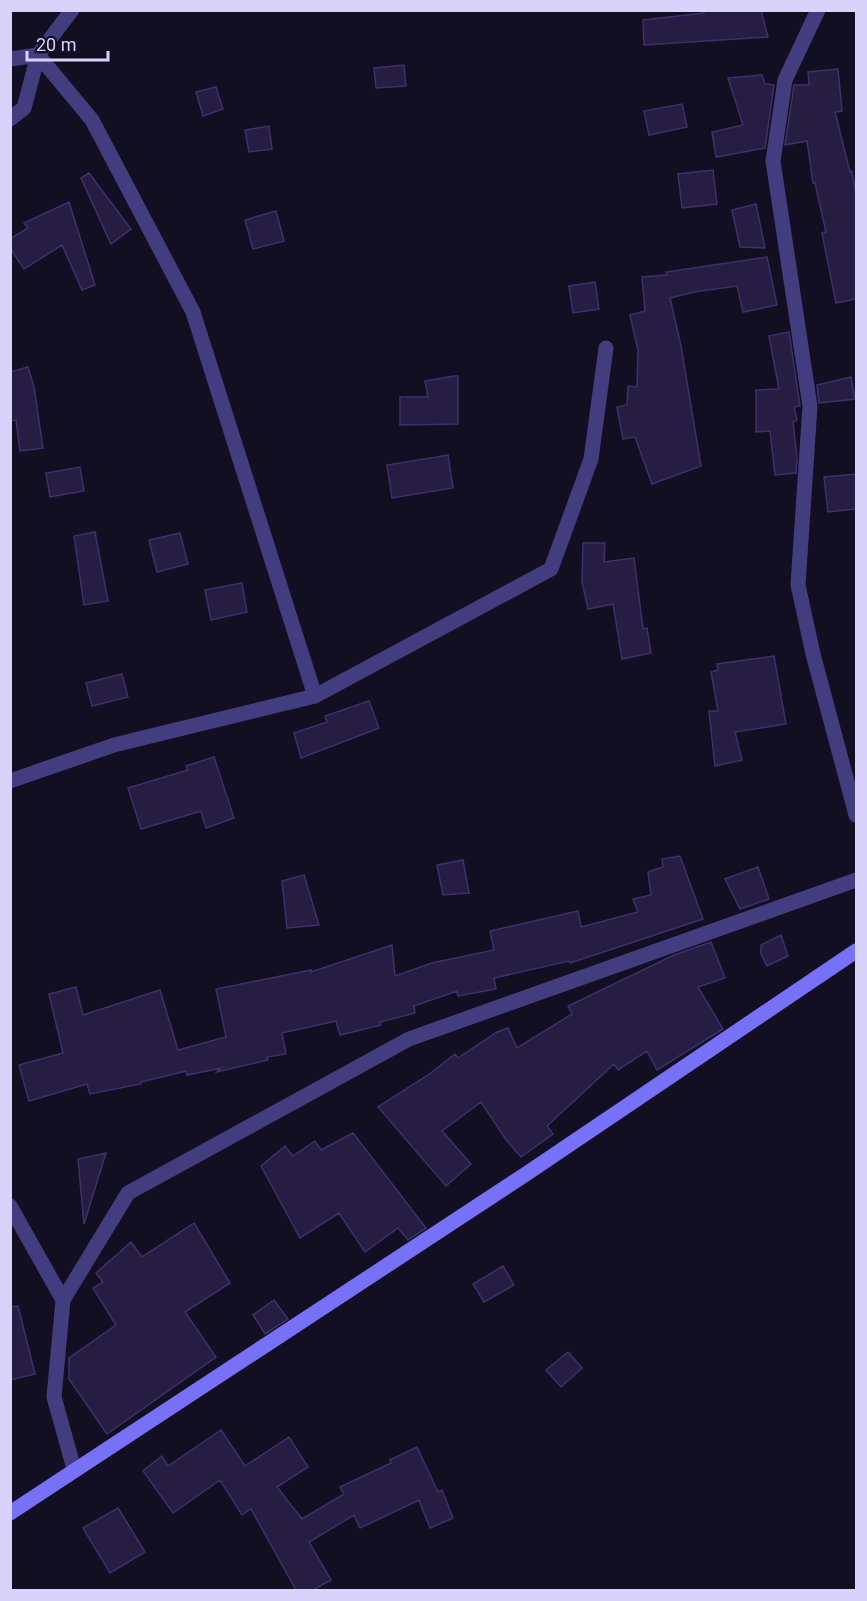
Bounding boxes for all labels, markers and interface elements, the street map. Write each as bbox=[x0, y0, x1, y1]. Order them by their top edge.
scale bar bbox=[27, 24, 108, 62]
text: 20 m bbox=[36, 34, 76, 55]

